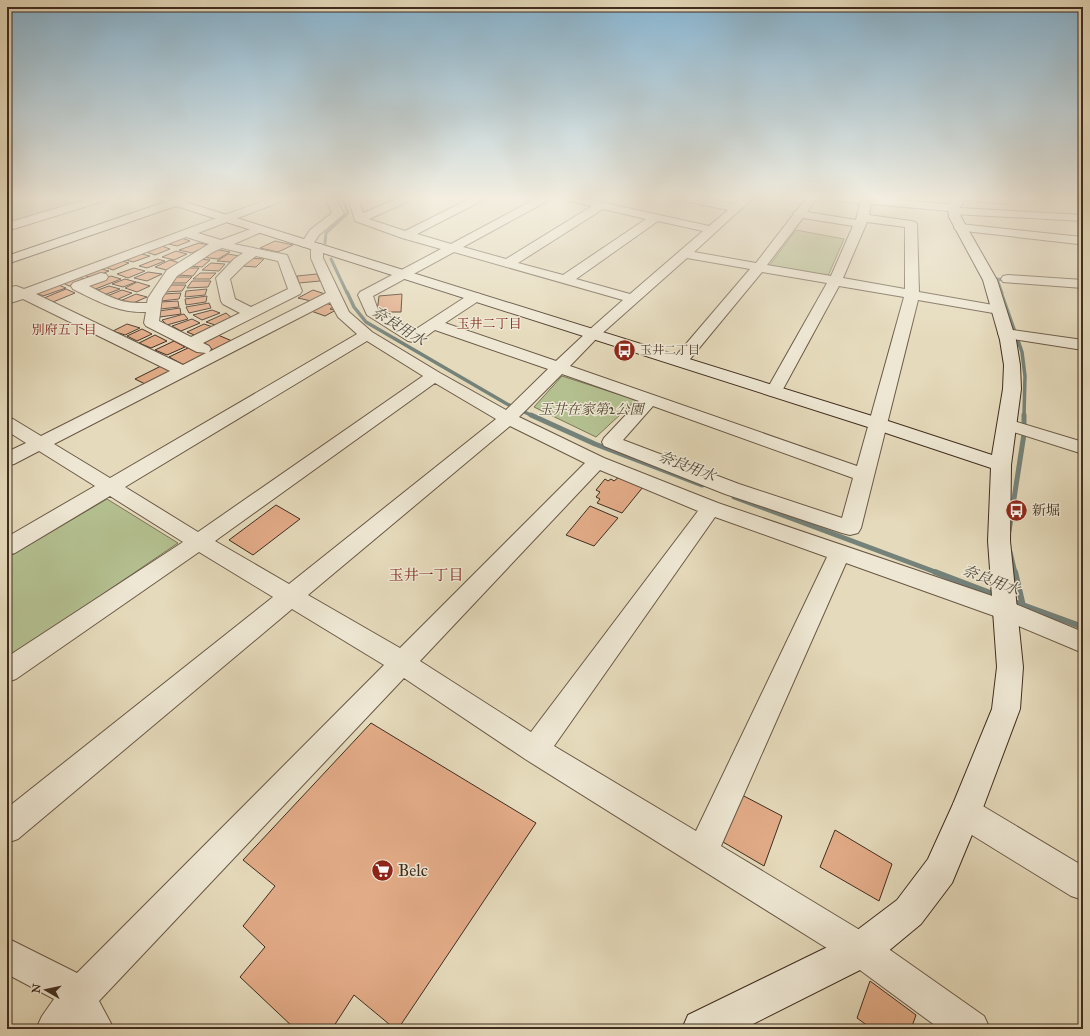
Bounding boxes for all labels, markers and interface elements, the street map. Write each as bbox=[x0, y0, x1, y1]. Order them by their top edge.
water label: 奈良用水 bbox=[369, 302, 431, 351]
district label: 玉井二丁目 bbox=[456, 316, 522, 332]
district label: 別府五丁目 bbox=[31, 322, 97, 338]
bus stop icon: 玉井二丁目 bbox=[612, 337, 638, 363]
place label: 玉井二丁目 bbox=[640, 343, 700, 357]
park label: 玉井在家第2公園 bbox=[539, 401, 645, 418]
water label: 奈良用水 bbox=[656, 447, 720, 486]
bus stop icon: 新堀 bbox=[1004, 497, 1030, 523]
place label: 新堀 bbox=[1032, 502, 1060, 519]
water label: 奈良用水 bbox=[960, 561, 1024, 600]
district label: 玉井一丁目 bbox=[388, 566, 464, 584]
supermarket icon: Belc bbox=[370, 857, 396, 883]
place label: Belc bbox=[398, 860, 428, 881]
north arrow bbox=[26, 970, 66, 1010]
text: N bbox=[29, 982, 44, 994]

